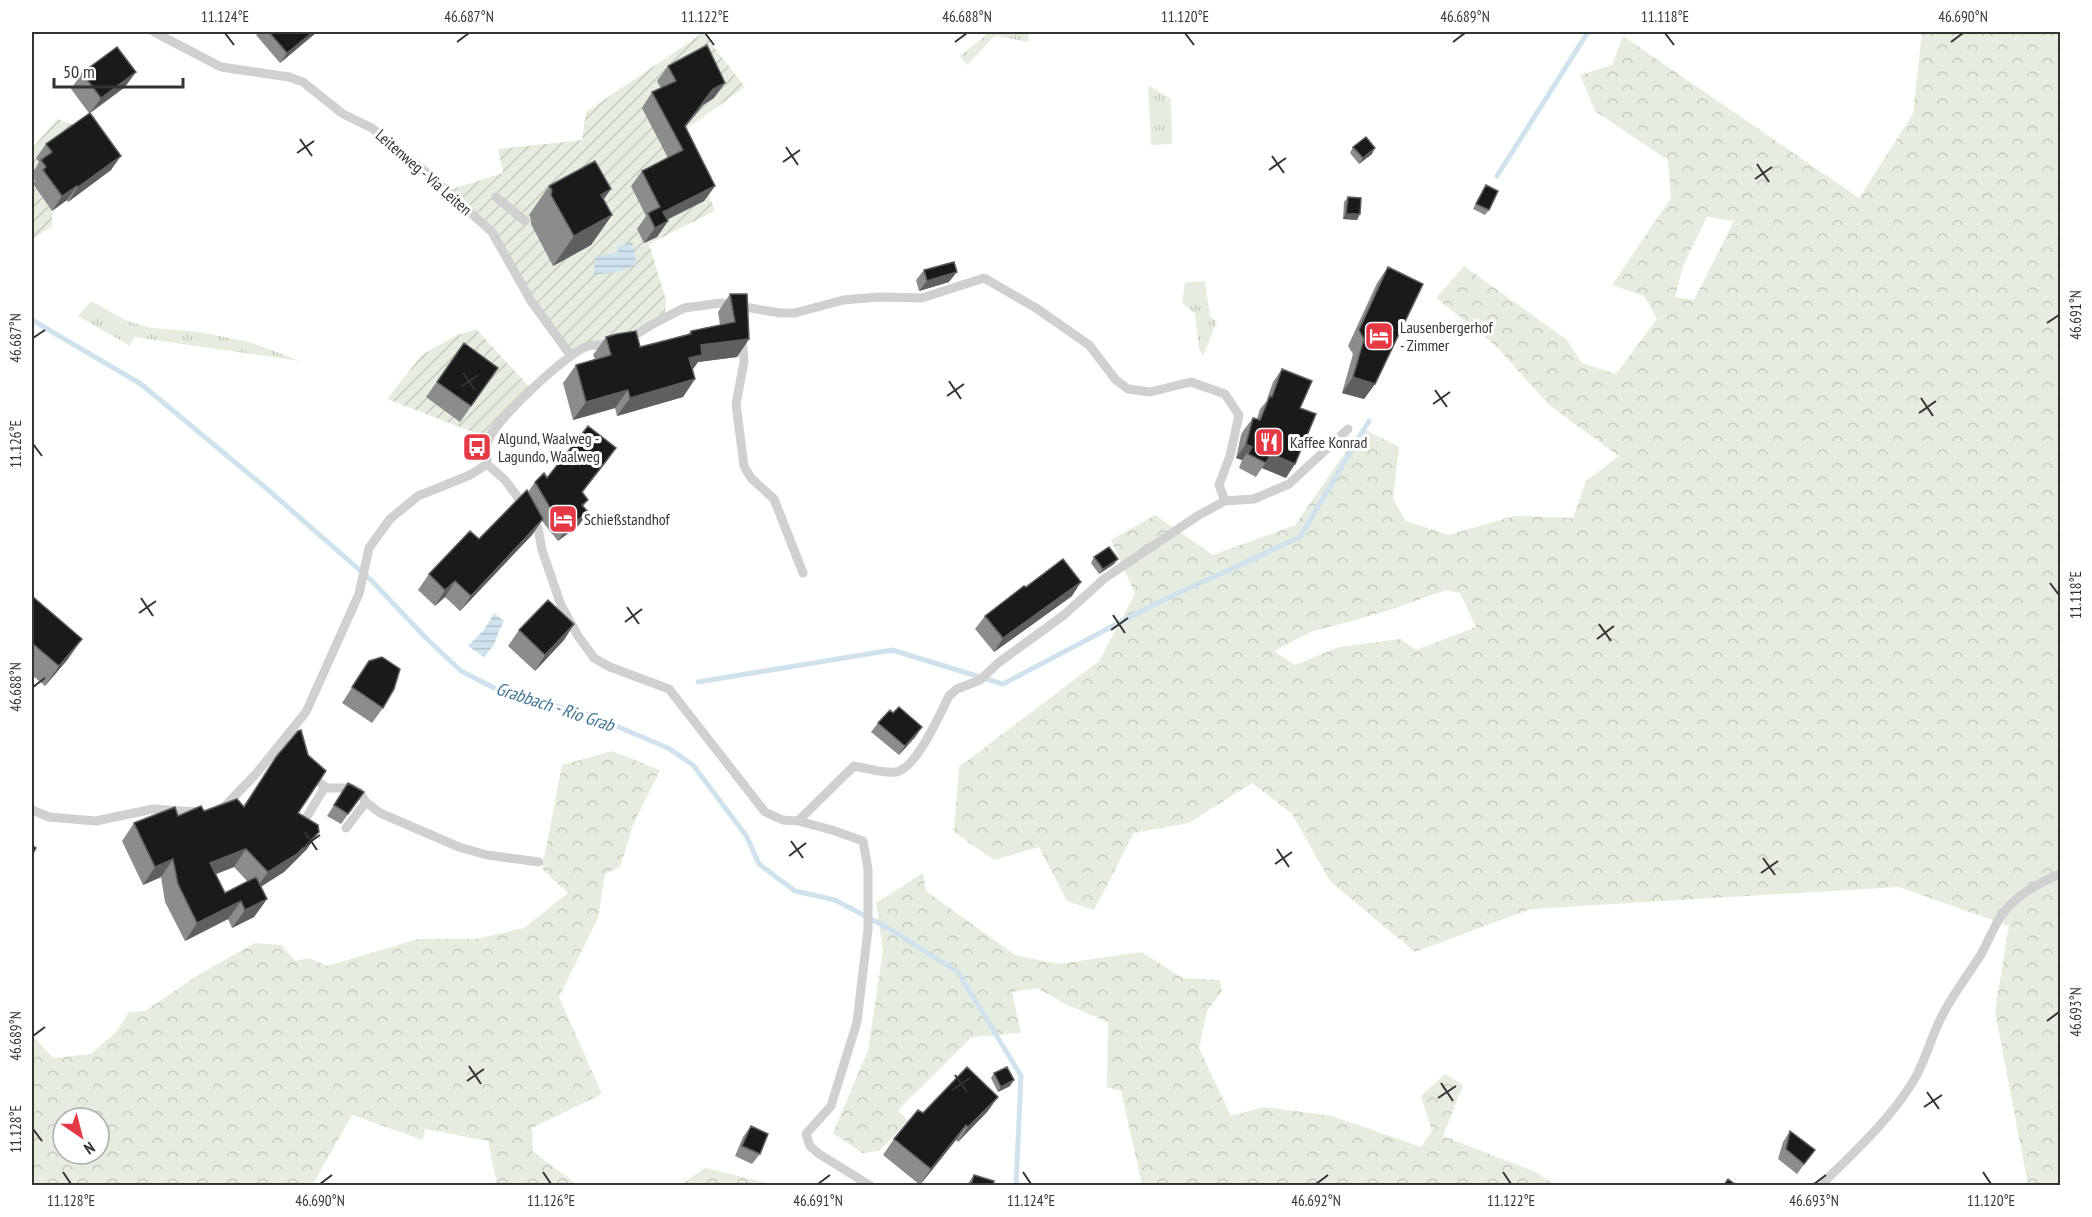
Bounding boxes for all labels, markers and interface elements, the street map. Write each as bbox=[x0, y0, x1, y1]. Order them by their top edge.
text: 11.124°E bbox=[201, 7, 249, 26]
text: 46.687°N bbox=[444, 7, 494, 26]
text: 11.122°E bbox=[681, 7, 729, 26]
text: 46.688°N bbox=[942, 7, 992, 26]
text: 11.120°E bbox=[1161, 7, 1209, 26]
text: 46.689°N bbox=[1440, 7, 1490, 26]
text: 11.118°E bbox=[1641, 7, 1689, 26]
text: 46.690°N bbox=[1938, 7, 1988, 26]
scale bar bbox=[54, 51, 183, 89]
text: 50 m bbox=[63, 60, 95, 83]
street label: Leitenweg - Via Leiten bbox=[372, 125, 476, 219]
text: 46.691°N bbox=[2066, 290, 2085, 340]
text: 46.687°N bbox=[6, 313, 25, 363]
place label: Lausenbergerhof - Zimmer bbox=[1400, 317, 1493, 355]
hotel icon: Lausenbergerhof - Zimmer bbox=[1363, 320, 1395, 352]
text: 11.126°E bbox=[6, 420, 25, 468]
restaurant icon: Kaffee Konrad bbox=[1253, 426, 1285, 458]
place label: Algund, Waalweg - Lagundo, Waalweg bbox=[498, 428, 600, 466]
bus stop icon: Algund, Waalweg - Lagundo, Waalweg bbox=[461, 431, 493, 463]
place label: Kaffee Konrad bbox=[1290, 432, 1368, 452]
hotel icon: Schießstandhof bbox=[547, 503, 579, 535]
place label: Schießstandhof bbox=[584, 509, 670, 529]
text: 11.118°E bbox=[2066, 571, 2085, 619]
text: 46.688°N bbox=[6, 662, 25, 712]
water label: Grabbach - Rio Grab bbox=[493, 677, 618, 737]
text: 46.693°N bbox=[2066, 987, 2085, 1037]
text: 46.689°N bbox=[6, 1011, 25, 1061]
text: 11.128°E bbox=[6, 1105, 25, 1153]
north arrow bbox=[51, 1106, 111, 1166]
text: N bbox=[80, 1138, 99, 1159]
text: 11.128°E bbox=[47, 1191, 95, 1210]
text: 46.690°N bbox=[295, 1191, 345, 1210]
text: 11.126°E bbox=[527, 1191, 575, 1210]
text: 46.691°N bbox=[793, 1191, 843, 1210]
text: 11.124°E bbox=[1007, 1191, 1055, 1210]
text: 46.692°N bbox=[1291, 1191, 1341, 1210]
text: 11.122°E bbox=[1487, 1191, 1535, 1210]
text: 46.693°N bbox=[1789, 1191, 1839, 1210]
text: 11.120°E bbox=[1967, 1191, 2015, 1210]

